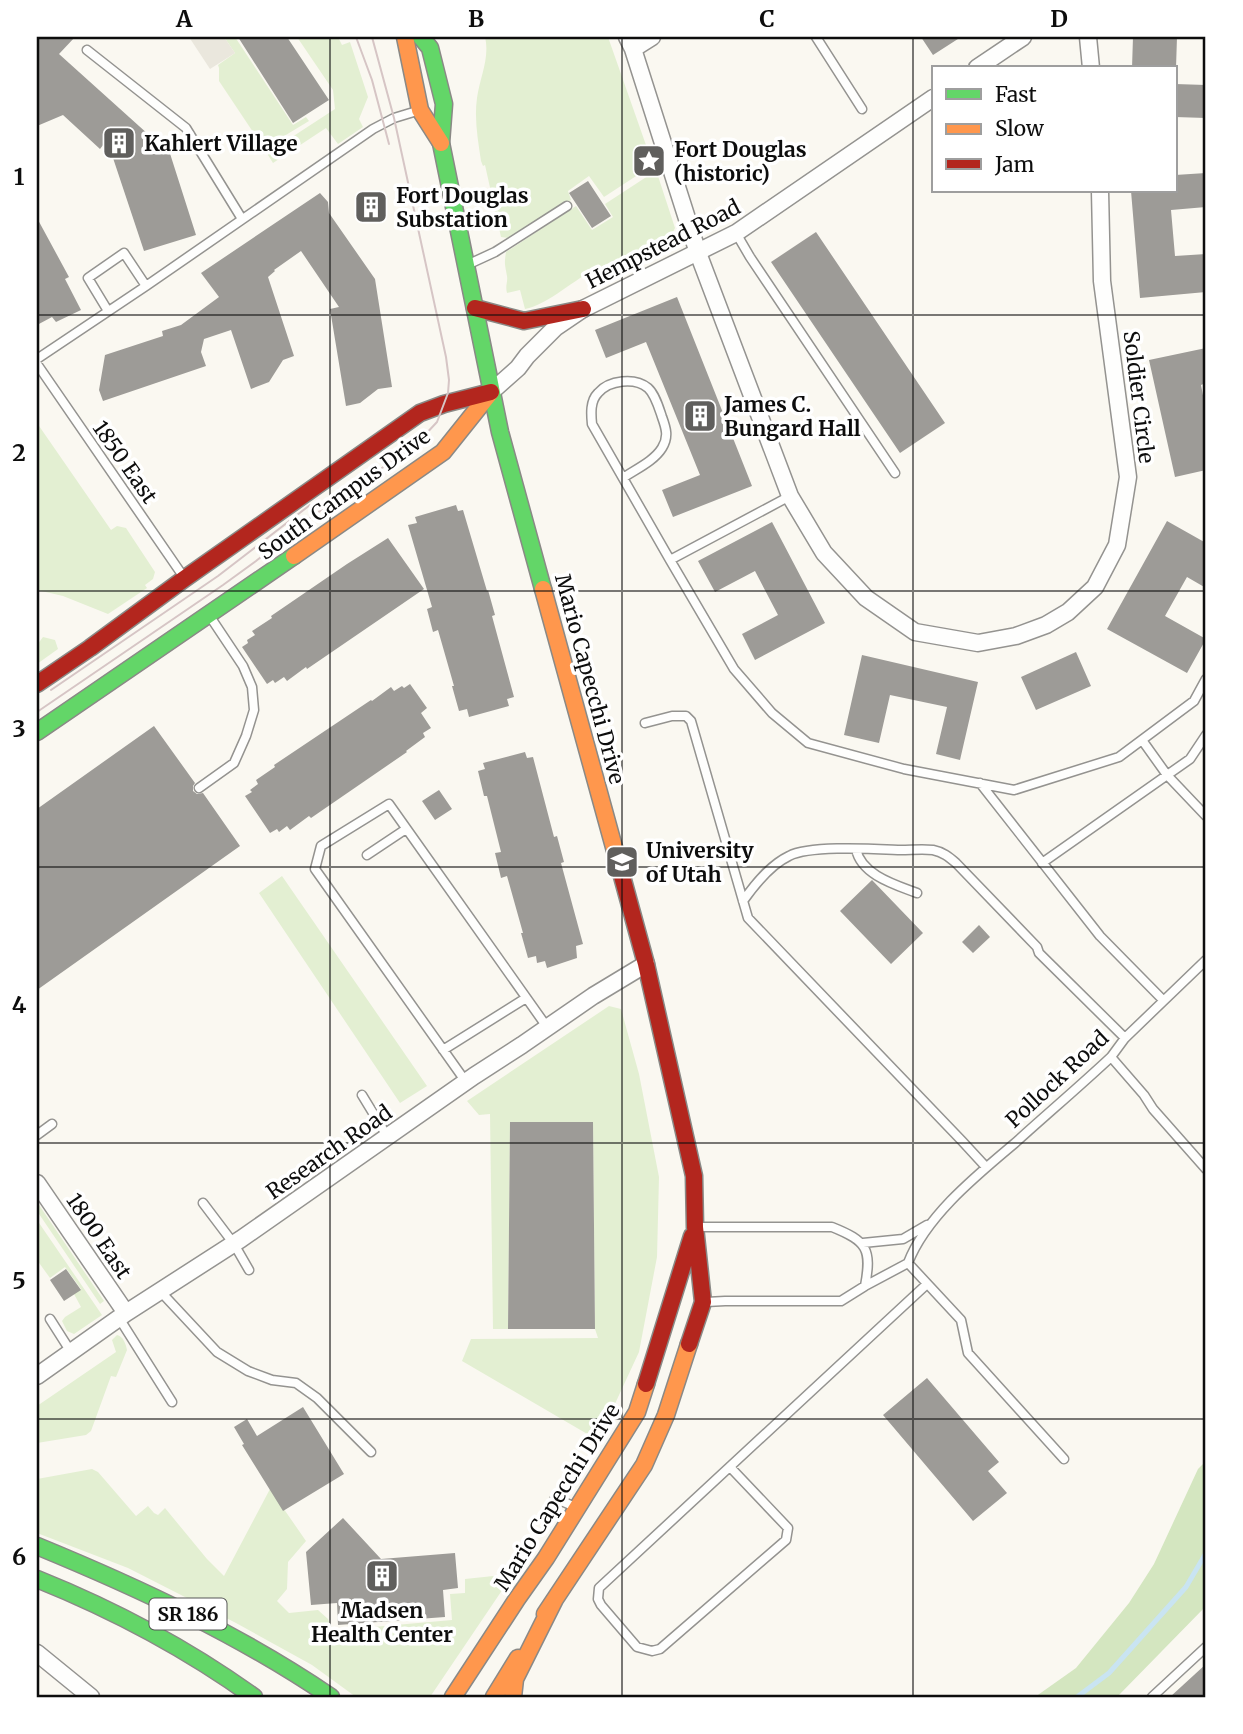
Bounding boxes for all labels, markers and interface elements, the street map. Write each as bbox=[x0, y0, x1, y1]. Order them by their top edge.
text: A bbox=[175, 4, 193, 33]
text: B bbox=[468, 4, 484, 33]
text: C bbox=[759, 4, 775, 33]
text: D bbox=[1050, 4, 1068, 33]
legend bbox=[932, 66, 1176, 192]
text: Fast bbox=[995, 81, 1037, 108]
text: Slow bbox=[995, 115, 1044, 142]
building icon: Kahlert Village bbox=[100, 124, 138, 162]
place label: Kahlert Village bbox=[144, 130, 298, 157]
place label: Fort Douglas (historic) bbox=[674, 136, 807, 187]
place icon: Fort Douglas (historic) bbox=[630, 142, 668, 180]
text: Jam bbox=[994, 151, 1034, 178]
text: 1 bbox=[14, 162, 25, 191]
place label: Fort Douglas Substation bbox=[396, 182, 529, 233]
building icon: Fort Douglas Substation bbox=[352, 188, 390, 226]
street label: Hempstead Road bbox=[581, 193, 745, 295]
street label: Soldier Circle bbox=[1117, 329, 1161, 465]
place label: James C. Bungard Hall bbox=[723, 391, 861, 442]
building icon: James C. Bungard Hall bbox=[681, 397, 719, 435]
street label: 1850 East bbox=[87, 415, 163, 509]
street label: South Campus Drive bbox=[253, 422, 435, 566]
text: 2 bbox=[12, 438, 26, 467]
street label: Mario Capecchi Drive bbox=[549, 571, 631, 787]
text: 3 bbox=[12, 714, 26, 743]
place label: University of Utah bbox=[646, 837, 754, 888]
school or university icon: University of Utah bbox=[603, 843, 641, 881]
text: 4 bbox=[12, 990, 27, 1019]
street label: Pollock Road bbox=[1000, 1024, 1114, 1133]
street label: Research Road bbox=[261, 1099, 397, 1205]
street label: 1800 East bbox=[61, 1188, 137, 1284]
text: 5 bbox=[12, 1266, 26, 1295]
street label: Mario Capecchi Drive bbox=[488, 1398, 626, 1596]
text: 6 bbox=[12, 1542, 26, 1571]
building icon: Madsen Health Center bbox=[363, 1557, 401, 1595]
place label: Madsen Health Center bbox=[311, 1597, 453, 1648]
road number: SR 186 bbox=[150, 1598, 227, 1630]

